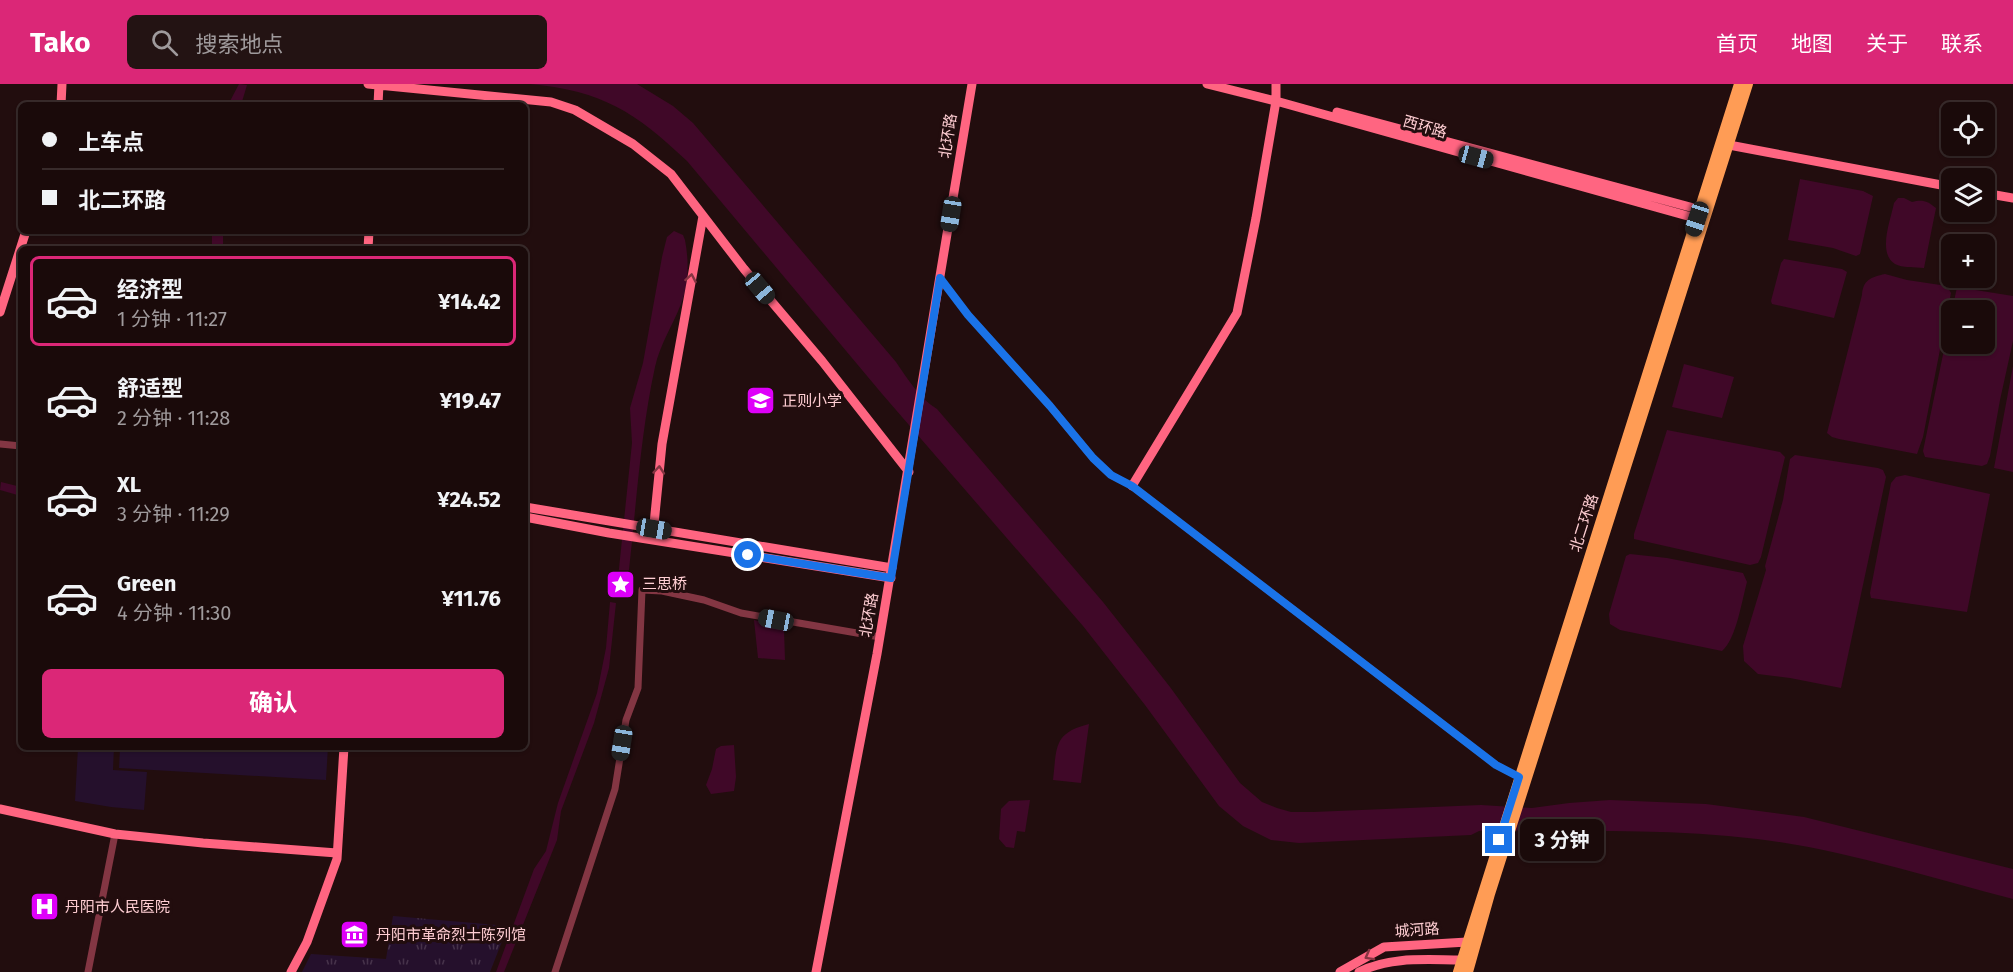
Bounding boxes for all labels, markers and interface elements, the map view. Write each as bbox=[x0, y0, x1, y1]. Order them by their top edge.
search box bbox=[127, 15, 547, 69]
text: Tako bbox=[30, 26, 91, 59]
icon: search bbox=[148, 26, 181, 59]
text: 搜索地点 bbox=[196, 31, 284, 58]
text: 首页 bbox=[1716, 31, 1758, 57]
text: 地图 bbox=[1791, 31, 1833, 57]
text: 关于 bbox=[1866, 31, 1908, 57]
text: 联系 bbox=[1941, 31, 1983, 57]
map controls bbox=[1941, 102, 1995, 354]
button: locate bbox=[1941, 102, 1995, 156]
street label: 北环路 bbox=[936, 112, 960, 160]
street label: 西环路 bbox=[1401, 112, 1449, 142]
text: 上车点 bbox=[78, 129, 144, 156]
car bbox=[1456, 144, 1496, 170]
button: layers bbox=[1941, 168, 1995, 222]
text: 北二环路 bbox=[78, 187, 166, 214]
car bbox=[939, 195, 963, 233]
car bbox=[1683, 199, 1711, 239]
button: + bbox=[1941, 234, 1995, 288]
car bbox=[742, 268, 778, 308]
icon: car bbox=[45, 274, 99, 328]
one-way arrow bbox=[685, 274, 697, 283]
text: 经济型 bbox=[117, 276, 183, 303]
text: ¥14.42 bbox=[438, 288, 501, 315]
button: − bbox=[1941, 300, 1995, 354]
text: 1 分钟 · 11:27 bbox=[117, 307, 227, 331]
icon: car bbox=[45, 373, 99, 427]
text: 舒适型 bbox=[117, 375, 183, 402]
school or university icon: 正则小学 bbox=[745, 385, 777, 417]
text: ¥19.47 bbox=[440, 387, 501, 414]
place label: 正则小学 bbox=[782, 392, 842, 410]
text: 2 分钟 · 11:28 bbox=[117, 406, 230, 430]
one-way arrow bbox=[652, 466, 665, 475]
text: XL bbox=[117, 471, 141, 498]
icon: car bbox=[45, 472, 99, 526]
text: ¥24.52 bbox=[437, 486, 501, 513]
street label: 北二环路 bbox=[1566, 492, 1602, 554]
text: 3 分钟 · 11:29 bbox=[117, 502, 230, 526]
car bbox=[635, 517, 673, 541]
route start bbox=[734, 541, 761, 568]
place icon: 三思桥 bbox=[605, 568, 637, 600]
text: Green bbox=[117, 570, 176, 597]
icon: car bbox=[45, 571, 99, 625]
place label: 三思桥 bbox=[642, 575, 687, 593]
text: ¥11.76 bbox=[442, 585, 501, 612]
street label: 北环路 bbox=[856, 591, 882, 639]
text: 4 分钟 · 11:30 bbox=[117, 601, 232, 625]
car bbox=[757, 608, 795, 632]
button: 确认 bbox=[42, 669, 504, 738]
car bbox=[610, 724, 634, 762]
callout: 3 分钟 bbox=[1520, 819, 1604, 861]
route end bbox=[1485, 826, 1512, 853]
text: 3 分钟 bbox=[1534, 828, 1590, 852]
hospital icon: 丹阳市人民医院 bbox=[28, 891, 60, 923]
place label: 丹阳市人民医院 bbox=[65, 898, 170, 916]
museum icon: 丹阳市革命烈士陈列馆 bbox=[339, 919, 371, 951]
street label: 城河路 bbox=[1394, 919, 1440, 941]
place label: 丹阳市革命烈士陈列馆 bbox=[376, 926, 526, 944]
one-way arrow bbox=[1364, 949, 1375, 960]

